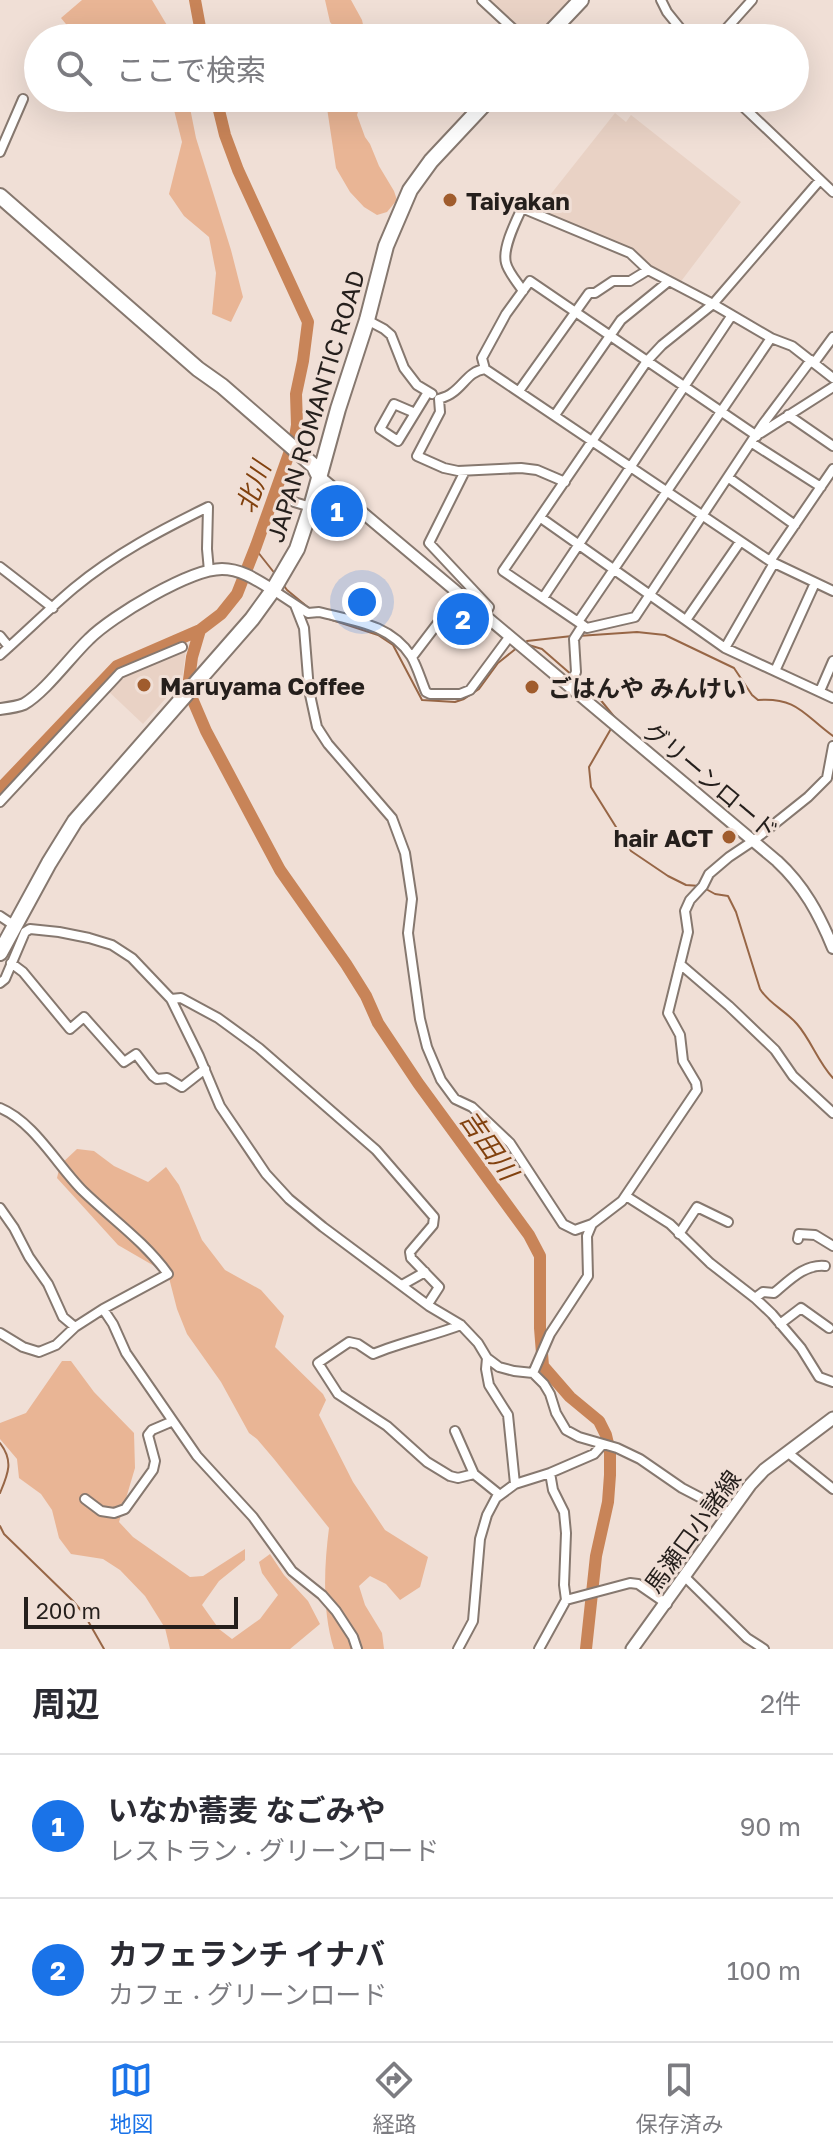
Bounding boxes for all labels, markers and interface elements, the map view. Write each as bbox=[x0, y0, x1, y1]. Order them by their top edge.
search box bbox=[24, 24, 809, 112]
icon: search bbox=[52, 46, 96, 90]
text: ここで検索 bbox=[116, 52, 266, 88]
place label: Taiyakan bbox=[466, 186, 570, 215]
marker: Taiyakan bbox=[441, 191, 459, 209]
street label: JAPAN ROMANTIC ROAD bbox=[260, 266, 370, 546]
water label: 北川 bbox=[230, 454, 277, 517]
pin: 1 bbox=[311, 481, 363, 541]
your location bbox=[342, 582, 382, 622]
pin: 2 bbox=[437, 589, 489, 649]
place label: Maruyama Coffee bbox=[160, 671, 365, 700]
place label: ごはんや みんけい bbox=[548, 673, 746, 702]
marker: Maruyama Coffee bbox=[135, 676, 153, 694]
marker: ごはんや みんけい bbox=[523, 678, 541, 696]
street label: グリーンロード bbox=[638, 715, 784, 845]
place label: hair ACT bbox=[614, 823, 713, 852]
marker: hair ACT bbox=[720, 828, 738, 846]
water label: 吉田川 bbox=[454, 1104, 526, 1188]
street label: 馬瀬口小諸線 bbox=[638, 1464, 746, 1598]
scale bar bbox=[24, 1593, 238, 1629]
text: 200 m bbox=[36, 1597, 101, 1624]
text: 周辺 bbox=[32, 1683, 100, 1723]
text: 2件 bbox=[760, 1688, 801, 1719]
text: いなか蕎麦 なごみや bbox=[108, 1792, 386, 1828]
text: 1 bbox=[51, 1811, 65, 1842]
text: 90 m bbox=[740, 1811, 801, 1842]
text: レストラン · グリーンロード bbox=[108, 1835, 440, 1866]
text: カフェランチ イナバ bbox=[108, 1936, 385, 1972]
text: 2 bbox=[50, 1955, 66, 1986]
text: 100 m bbox=[727, 1955, 801, 1986]
text: カフェ · グリーンロード bbox=[108, 1979, 388, 2010]
tab: 地図 bbox=[109, 2058, 154, 2138]
tab: 経路 bbox=[372, 2058, 417, 2138]
tab: 保存済み bbox=[635, 2058, 724, 2138]

